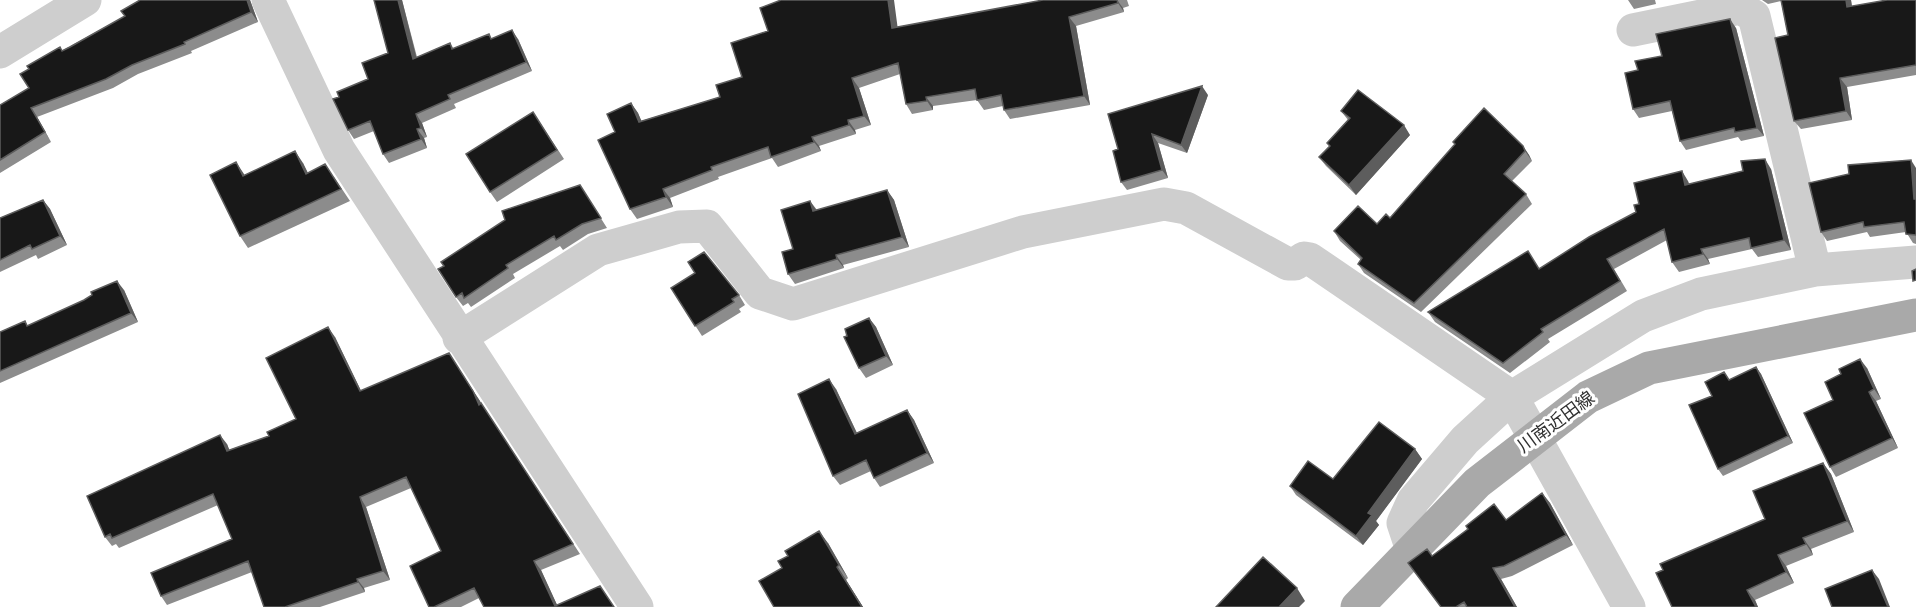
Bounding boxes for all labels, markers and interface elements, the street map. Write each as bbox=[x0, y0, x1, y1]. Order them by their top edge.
street label: 川南近田線 bbox=[1512, 385, 1599, 457]

